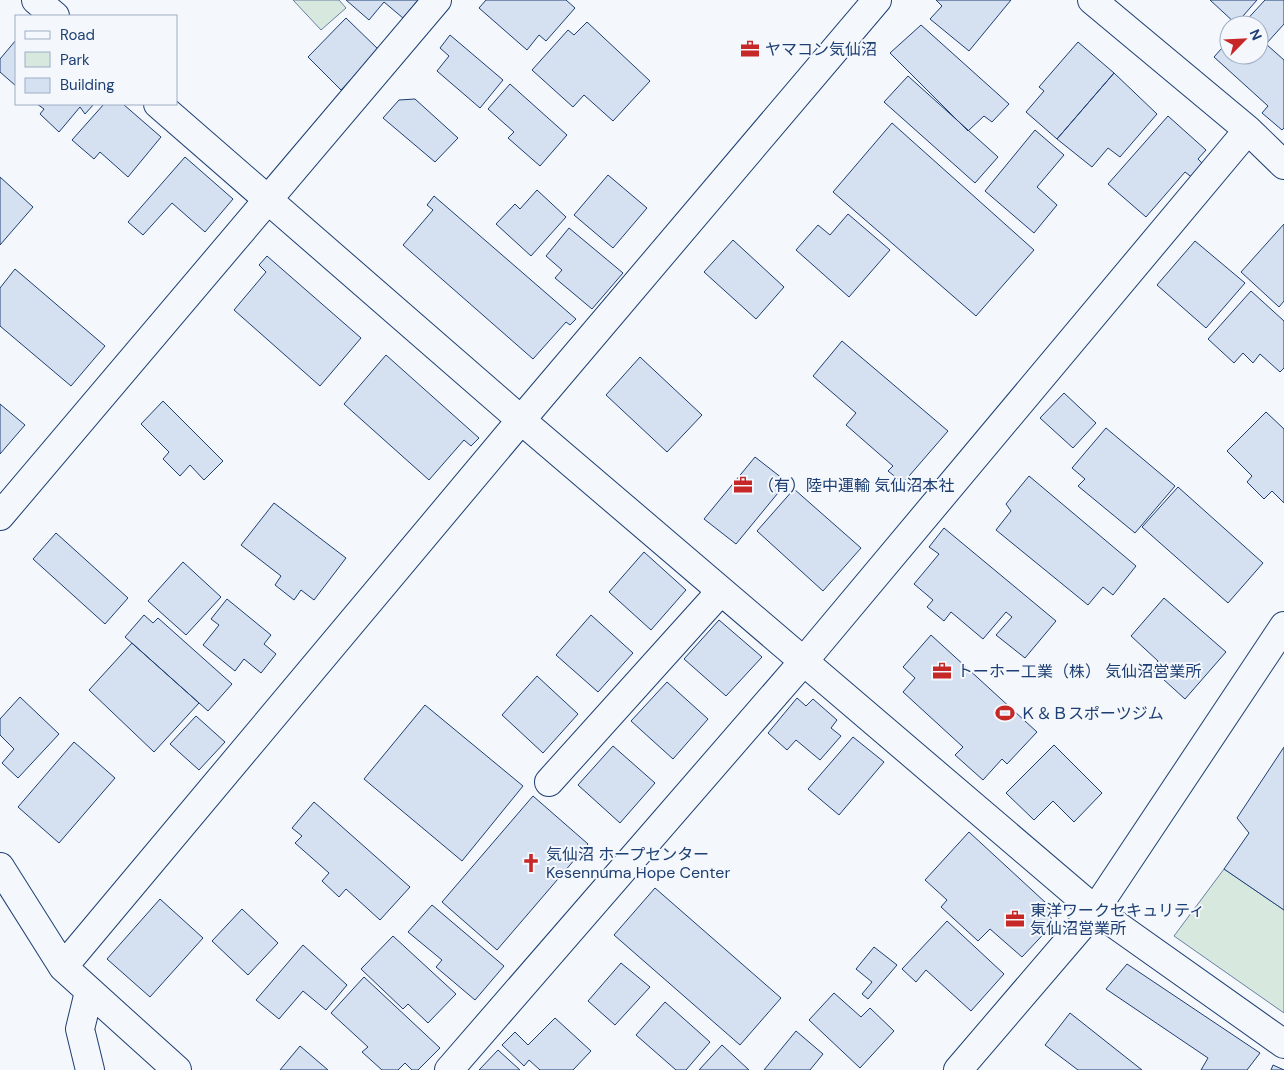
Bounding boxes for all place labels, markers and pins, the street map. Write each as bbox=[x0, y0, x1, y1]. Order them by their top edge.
office icon: ヤマコン気仙沼 bbox=[739, 38, 761, 60]
place label: ヤマコン気仙沼 bbox=[765, 39, 877, 60]
office icon: （有）陸中運輸 気仙沼本社 bbox=[732, 474, 754, 496]
place label: （有）陸中運輸 気仙沼本社 bbox=[758, 475, 954, 496]
office icon: トーホー工業（株） 気仙沼営業所 bbox=[931, 660, 953, 682]
place label: トーホー工業（株） 気仙沼営業所 bbox=[957, 661, 1201, 682]
sports icon: Ｋ＆Ｂスポーツジム bbox=[994, 702, 1016, 724]
place label: Ｋ＆Ｂスポーツジム bbox=[1020, 703, 1164, 724]
place label: 気仙沼 ホープセンター Kesennuma Hope Center bbox=[546, 844, 730, 883]
church icon: 気仙沼 ホープセンター Kesennuma Hope Center bbox=[520, 852, 542, 874]
place label: 東洋ワークセキュリティ 気仙沼営業所 bbox=[1030, 900, 1205, 939]
office icon: 東洋ワークセキュリティ 気仙沼営業所 bbox=[1004, 908, 1026, 930]

